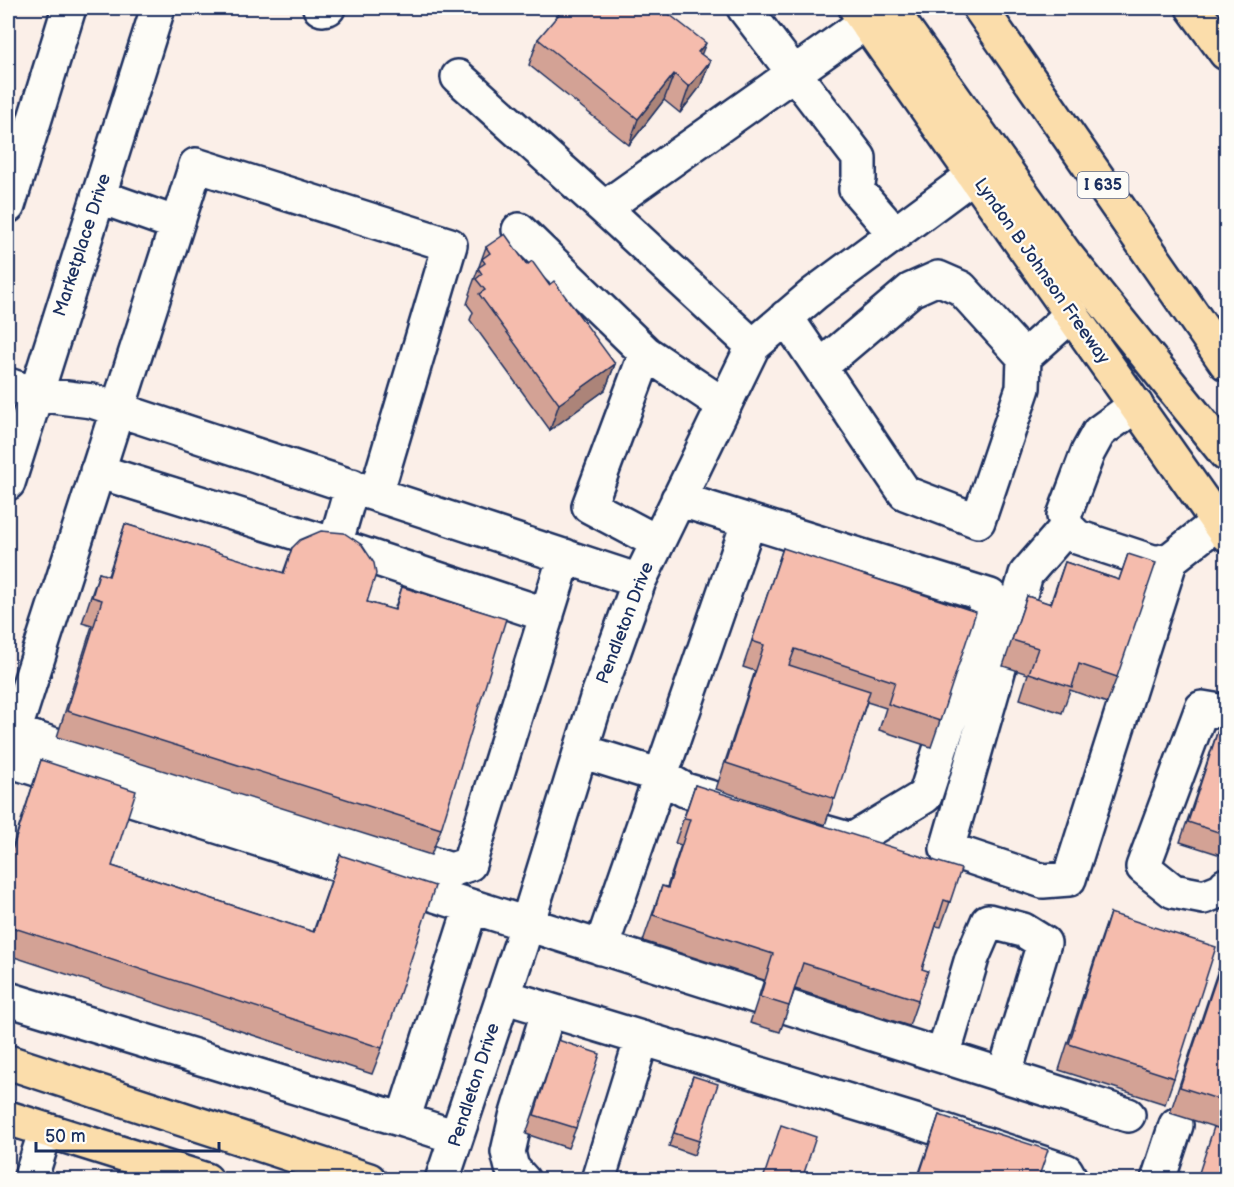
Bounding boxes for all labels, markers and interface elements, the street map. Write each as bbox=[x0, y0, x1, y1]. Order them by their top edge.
street label: Marketplace Drive bbox=[49, 171, 115, 319]
road number: I 635 bbox=[1078, 172, 1128, 198]
street label: Lyndon B Johnson Freeway bbox=[970, 174, 1115, 369]
street label: Pendleton Drive bbox=[592, 559, 658, 687]
street label: Pendleton Drive bbox=[444, 1020, 504, 1150]
scale bar bbox=[36, 1115, 219, 1153]
text: 50 m bbox=[45, 1126, 86, 1147]

